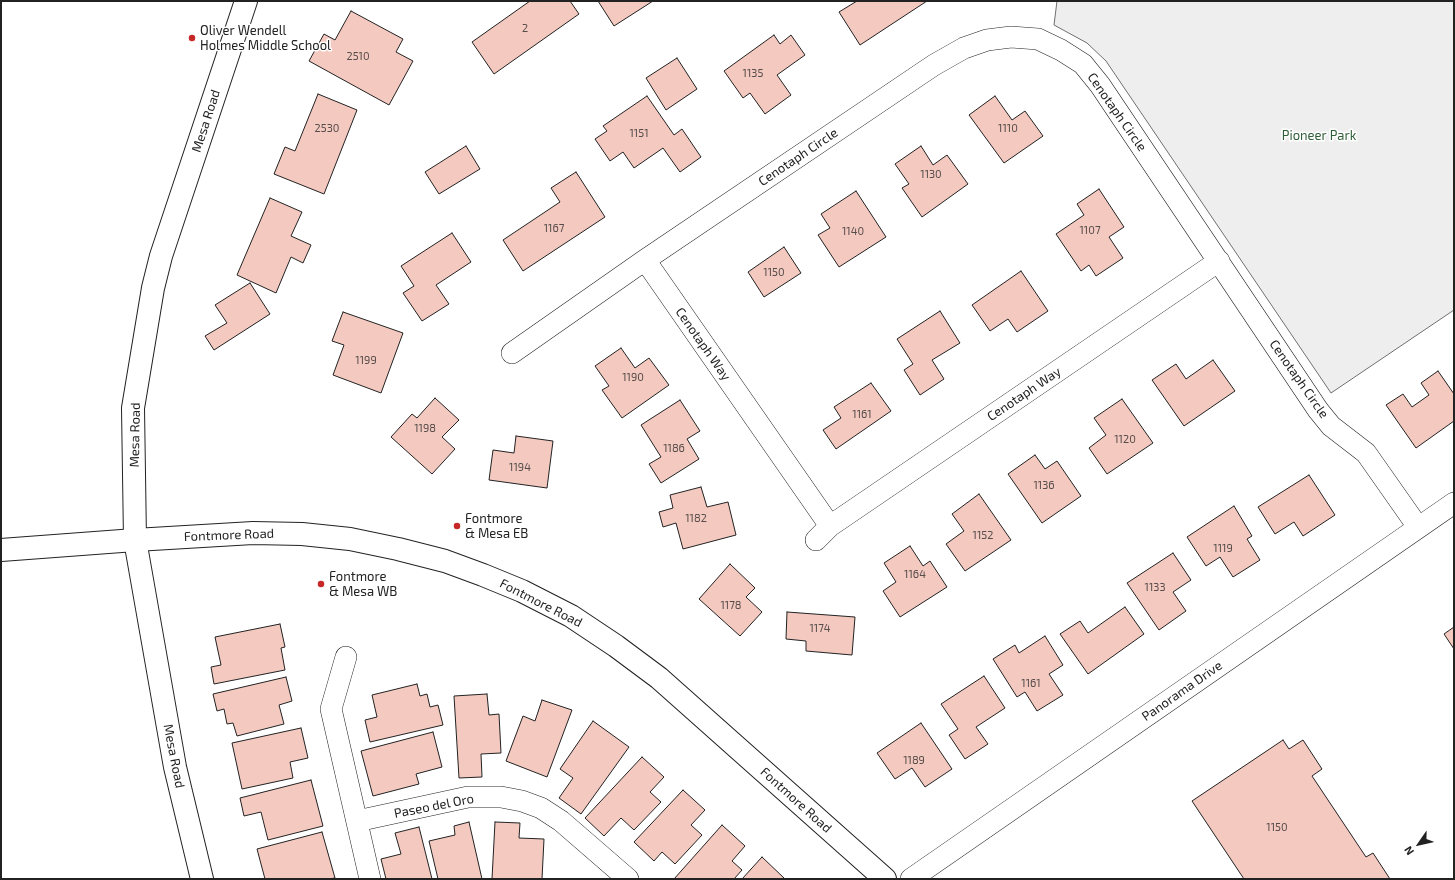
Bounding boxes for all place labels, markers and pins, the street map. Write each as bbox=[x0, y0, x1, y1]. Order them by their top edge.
place label: Oliver Wendell Holmes Middle School bbox=[200, 23, 331, 54]
marker: Oliver Wendell Holmes Middle School bbox=[187, 33, 197, 43]
place label: Fontmore & Mesa EB bbox=[465, 511, 528, 542]
marker: Fontmore & Mesa EB bbox=[452, 521, 462, 531]
place label: Fontmore & Mesa WB bbox=[329, 569, 397, 600]
marker: Fontmore & Mesa WB bbox=[316, 579, 326, 589]

